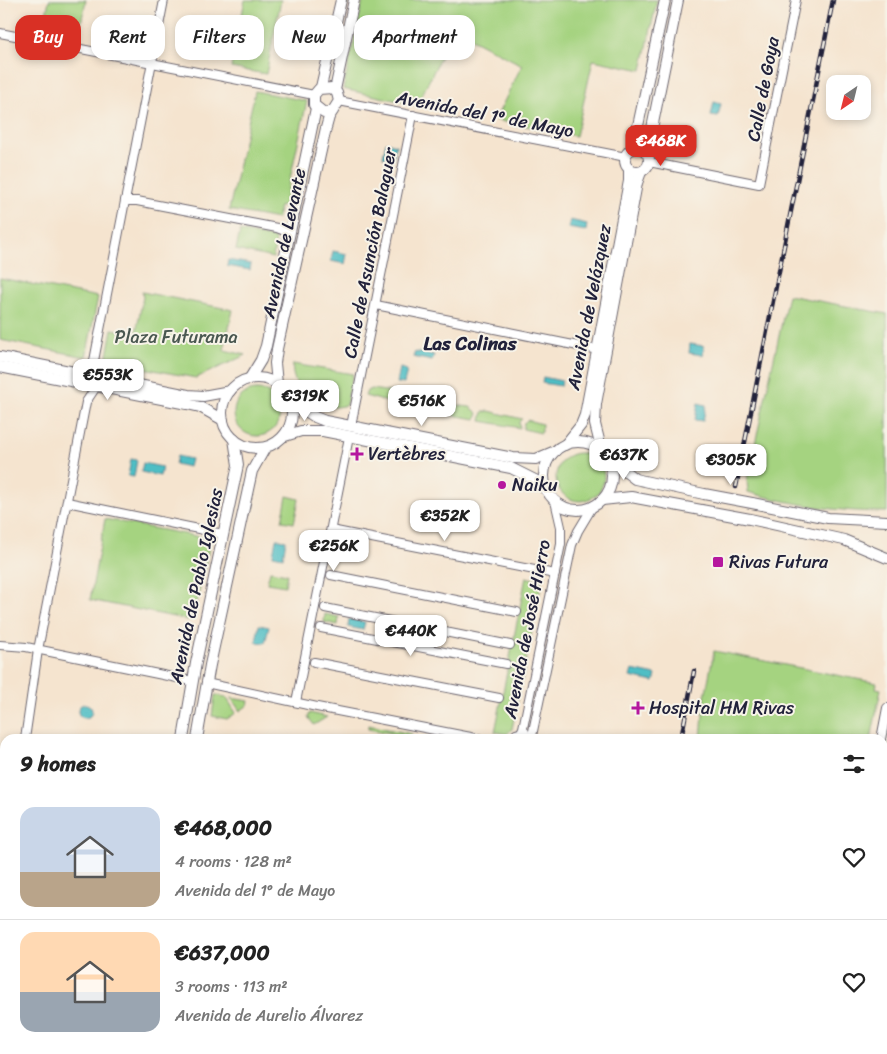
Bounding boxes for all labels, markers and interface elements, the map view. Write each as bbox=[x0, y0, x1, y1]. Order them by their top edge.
chip: Buy bbox=[15, 15, 81, 60]
chip: Rent bbox=[91, 15, 165, 60]
chip: Filters bbox=[175, 15, 264, 60]
chip: New bbox=[274, 15, 344, 60]
chip: Apartment bbox=[354, 15, 475, 60]
street label: Calle de Goya bbox=[737, 33, 789, 144]
north arrow bbox=[826, 75, 871, 120]
map controls bbox=[826, 75, 871, 120]
street label: Avenida del 1º de Mayo bbox=[392, 81, 577, 147]
pin: €468K bbox=[626, 124, 696, 167]
text: €468K bbox=[636, 126, 686, 155]
street label: Calle de Asunción Balaguer bbox=[334, 144, 406, 361]
street label: Avenida de Levante bbox=[252, 165, 316, 322]
street label: Avenida de Velázquez bbox=[557, 221, 621, 394]
park label: Plaza Futurama bbox=[115, 321, 238, 353]
district label: Las Colinas bbox=[424, 327, 518, 360]
pin: €553K bbox=[73, 358, 143, 401]
text: €553K bbox=[84, 360, 132, 389]
pin: €319K bbox=[270, 380, 340, 422]
text: €319K bbox=[282, 381, 328, 410]
pin: €516K bbox=[387, 384, 457, 427]
text: €516K bbox=[399, 386, 445, 415]
place label: Vertèbres bbox=[368, 438, 446, 470]
pin: €637K bbox=[589, 438, 659, 481]
text: €637K bbox=[600, 440, 648, 469]
pin: €305K bbox=[696, 444, 766, 486]
text: €305K bbox=[706, 445, 756, 474]
marker: Vertèbres bbox=[350, 447, 364, 461]
place label: Naiku bbox=[512, 469, 558, 501]
marker: Naiku bbox=[496, 479, 508, 491]
street label: Avenida de Pablo Iglesias bbox=[159, 485, 233, 688]
pin: €352K bbox=[410, 500, 480, 542]
text: €352K bbox=[421, 501, 469, 530]
pin: €256K bbox=[299, 530, 369, 572]
text: €256K bbox=[310, 531, 358, 560]
street label: Avenida de José Hierro bbox=[494, 537, 560, 722]
place label: Rivas Futura bbox=[729, 546, 829, 578]
marker: Rivas Futura bbox=[711, 555, 725, 569]
pin: €440K bbox=[376, 614, 446, 657]
text: €440K bbox=[386, 616, 436, 645]
place label: Hospital HM Rivas bbox=[649, 692, 795, 724]
marker: Hospital HM Rivas bbox=[631, 701, 645, 715]
text: 9 homes bbox=[20, 745, 96, 783]
icon: filters bbox=[840, 750, 868, 778]
text: €468,000 bbox=[175, 809, 272, 847]
icon: home bbox=[60, 827, 120, 887]
icon: heart bbox=[840, 843, 868, 871]
text: 4 rooms · 128 m² bbox=[175, 847, 292, 876]
text: Avenida del 1º de Mayo bbox=[175, 876, 335, 905]
text: €637,000 bbox=[175, 934, 270, 972]
icon: home bbox=[60, 952, 120, 1012]
icon: heart bbox=[840, 968, 868, 996]
text: 3 rooms · 113 m² bbox=[175, 972, 287, 1001]
text: Avenida de Aurelio Álvarez bbox=[175, 1001, 363, 1030]

